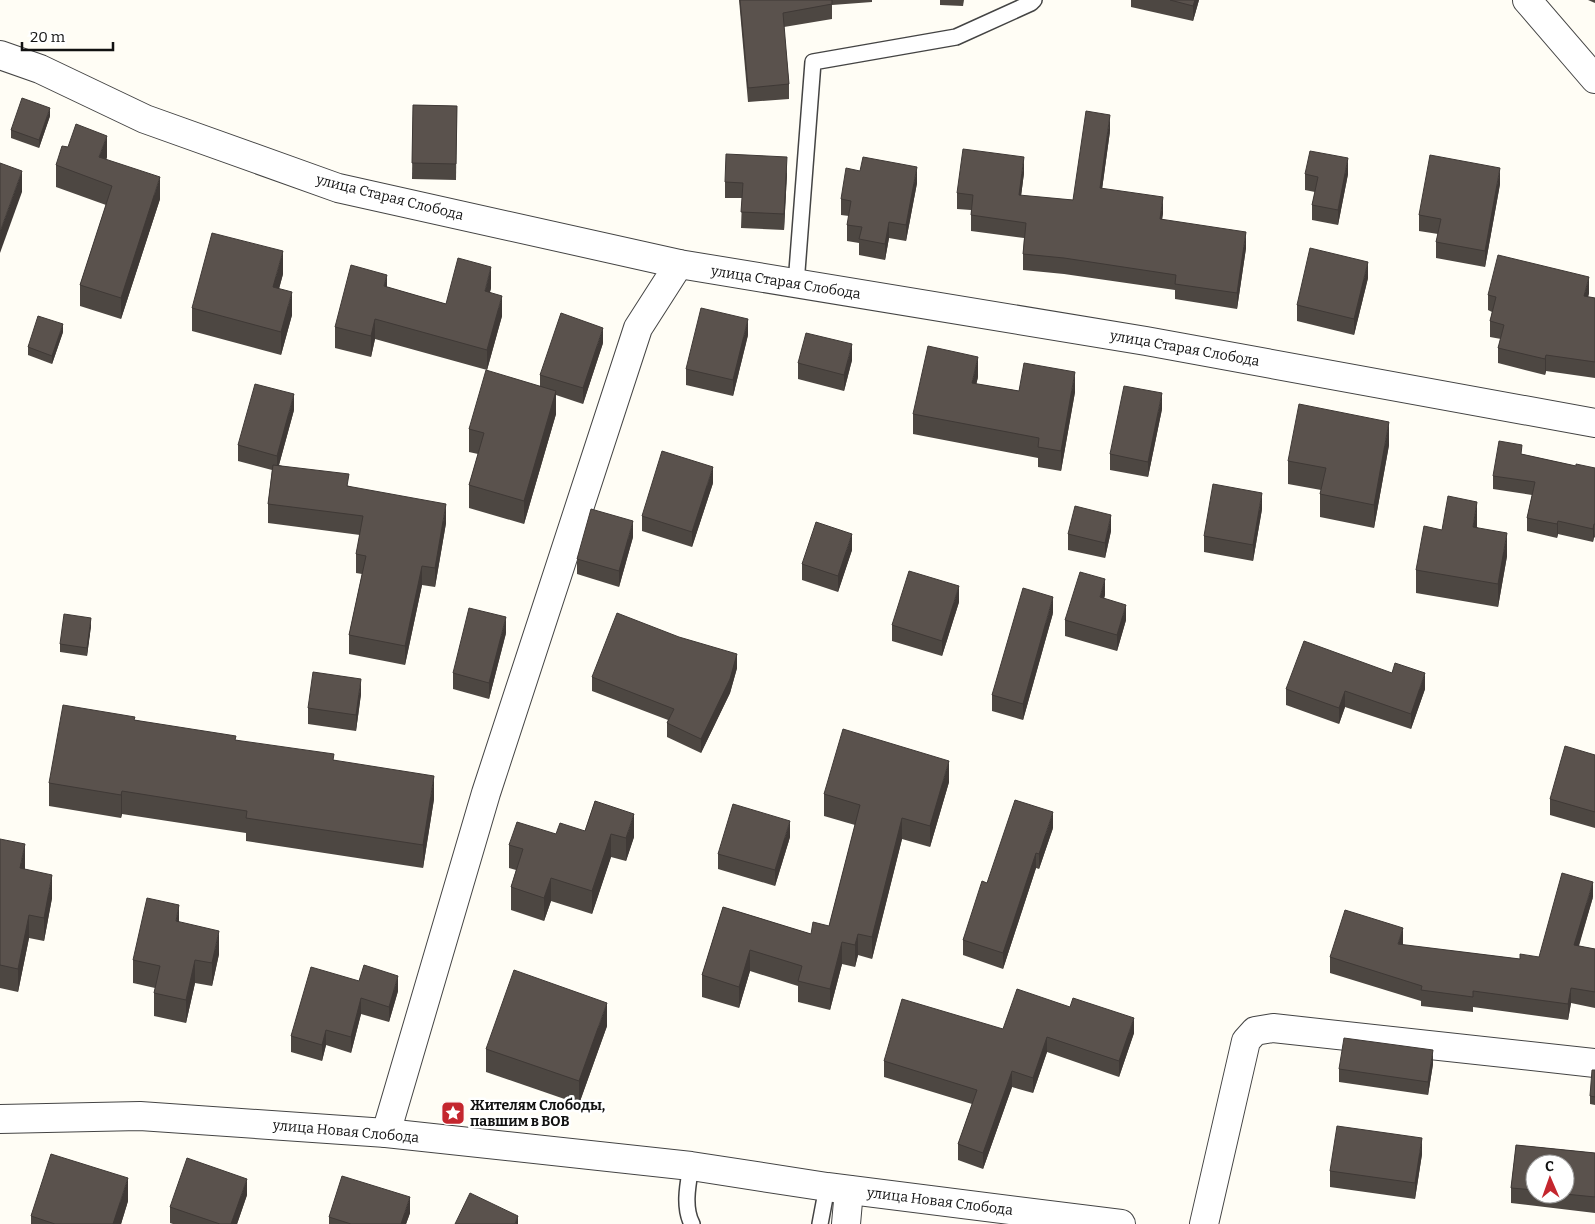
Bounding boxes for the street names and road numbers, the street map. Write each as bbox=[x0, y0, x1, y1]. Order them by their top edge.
street label: улица Старая Слобода bbox=[313, 171, 466, 224]
street label: улица Старая Слобода bbox=[709, 262, 862, 303]
street label: улица Старая Слобода bbox=[1108, 327, 1261, 370]
street label: улица Новая Слобода bbox=[271, 1117, 420, 1146]
street label: улица Новая Слобода bbox=[865, 1184, 1014, 1219]

